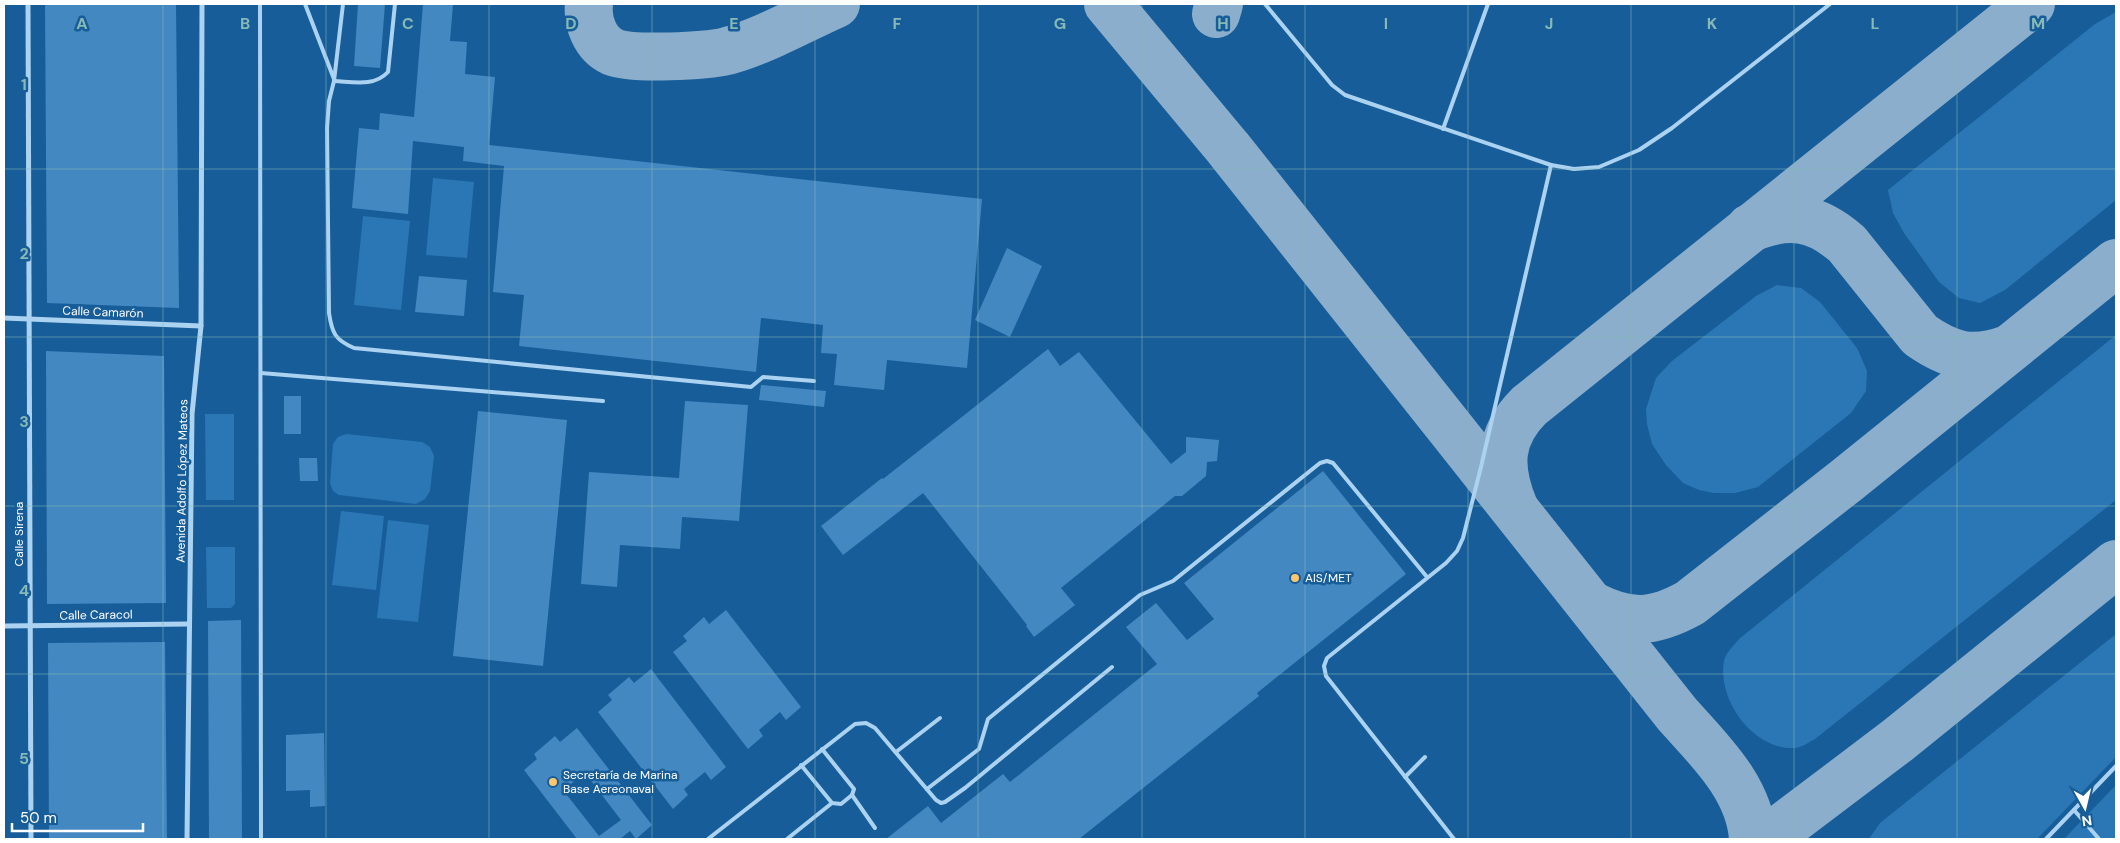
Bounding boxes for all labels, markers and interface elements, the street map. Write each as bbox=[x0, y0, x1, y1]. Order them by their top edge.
text: A bbox=[76, 13, 88, 34]
text: B bbox=[240, 13, 250, 34]
text: C bbox=[402, 13, 414, 34]
text: D bbox=[565, 13, 577, 34]
text: E bbox=[729, 13, 739, 34]
text: F bbox=[893, 13, 902, 34]
text: G bbox=[1054, 13, 1066, 34]
text: H bbox=[1217, 13, 1229, 34]
text: I bbox=[1384, 13, 1388, 34]
text: J bbox=[1545, 13, 1553, 34]
text: K bbox=[1707, 13, 1718, 34]
text: L bbox=[1871, 13, 1880, 34]
text: M bbox=[2031, 13, 2045, 34]
text: 1 bbox=[21, 74, 27, 95]
text: 2 bbox=[19, 243, 29, 264]
street label: Calle Camarón bbox=[62, 303, 144, 321]
street label: Avenida Adolfo López Mateos bbox=[173, 399, 191, 563]
text: 3 bbox=[19, 411, 29, 432]
street label: Calle Sirena bbox=[11, 502, 27, 566]
place label: AIS/MET bbox=[1305, 570, 1352, 586]
marker: AIS/MET bbox=[1289, 572, 1301, 584]
text: 4 bbox=[19, 580, 29, 601]
street label: Calle Caracol bbox=[59, 606, 133, 624]
text: 5 bbox=[19, 748, 29, 769]
place label: Secretaría de Marina Base Aereonaval bbox=[563, 767, 677, 797]
marker: Secretaría de Marina Base Aereonaval bbox=[547, 776, 559, 788]
north arrow bbox=[2060, 783, 2110, 833]
scale bar bbox=[12, 800, 144, 832]
text: 50 m bbox=[20, 808, 57, 828]
text: N bbox=[2080, 811, 2093, 830]

